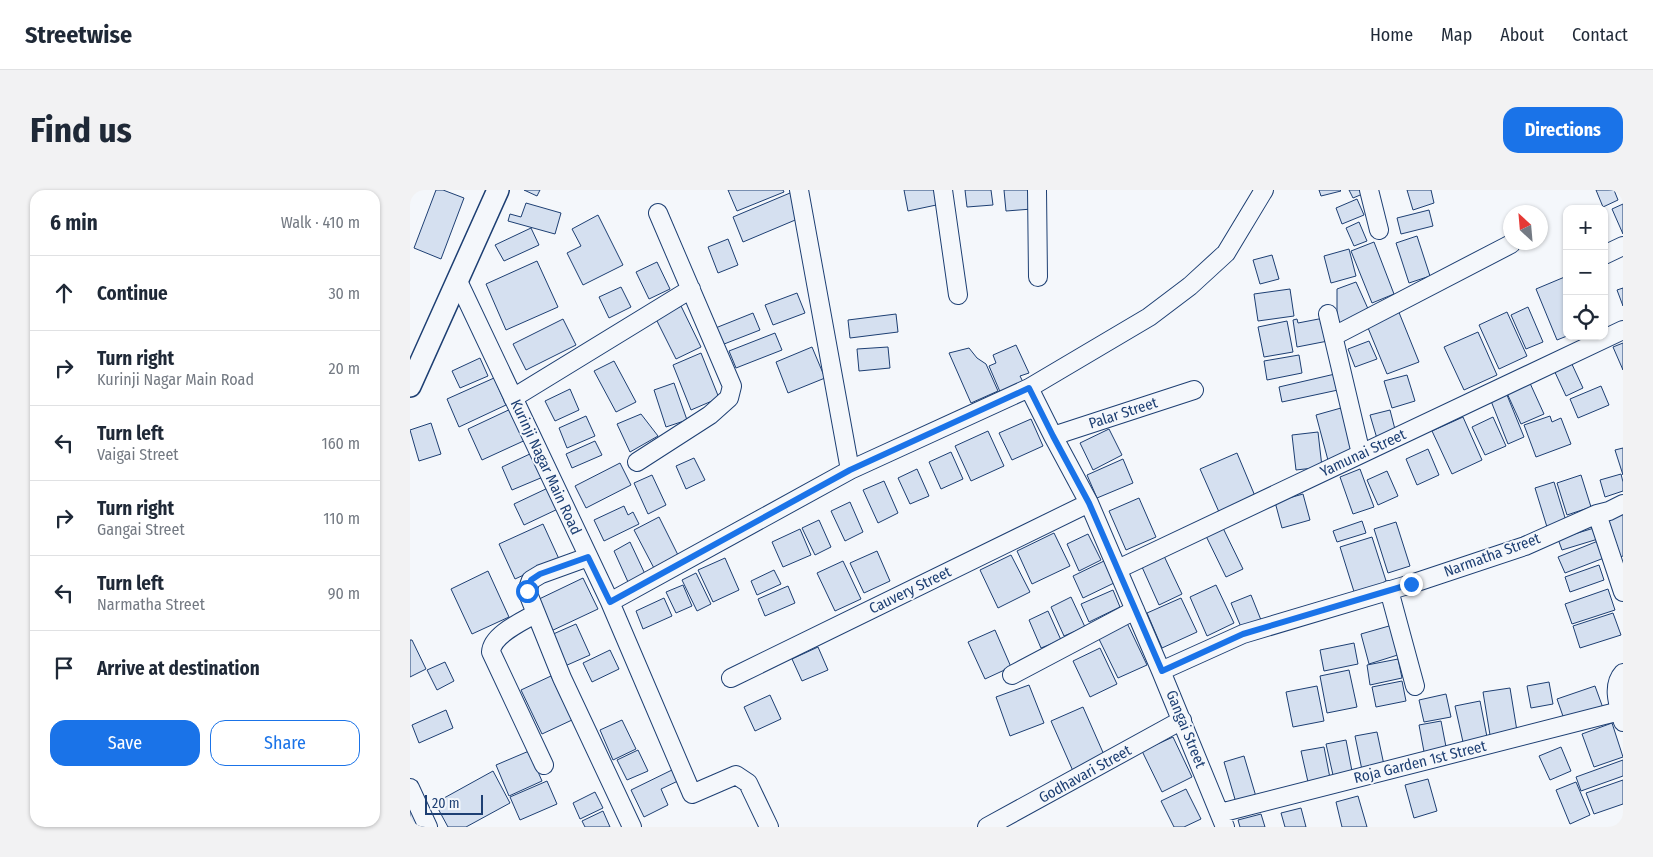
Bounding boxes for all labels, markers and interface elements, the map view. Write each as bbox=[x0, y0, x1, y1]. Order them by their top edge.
text: Streetwise bbox=[25, 21, 132, 49]
text: Home bbox=[1370, 24, 1413, 46]
text: Map bbox=[1441, 24, 1472, 46]
text: About bbox=[1500, 24, 1544, 46]
text: Contact bbox=[1572, 24, 1628, 46]
button: Directions bbox=[1503, 107, 1623, 153]
text: Find us bbox=[30, 109, 132, 151]
north arrow bbox=[1503, 205, 1548, 250]
map controls bbox=[1563, 205, 1608, 340]
button: + bbox=[1563, 205, 1608, 250]
text: 6 min bbox=[50, 210, 98, 236]
text: Walk · 410 m bbox=[281, 213, 360, 232]
button: − bbox=[1563, 250, 1608, 295]
icon: ahead bbox=[50, 279, 78, 307]
text: Continue bbox=[97, 282, 168, 305]
text: 30 m bbox=[328, 284, 360, 303]
button: locate bbox=[1563, 295, 1608, 340]
text: Turn right bbox=[97, 347, 174, 370]
icon: right bbox=[50, 354, 78, 382]
text: 20 m bbox=[329, 359, 360, 378]
text: Kurinji Nagar Main Road bbox=[97, 370, 254, 389]
street label: Palar Street bbox=[1086, 393, 1160, 433]
street label: Kurinji Nagar Main Road bbox=[507, 397, 585, 537]
text: Turn left bbox=[97, 422, 164, 445]
street label: Yamunai Street bbox=[1317, 425, 1409, 481]
icon: left bbox=[50, 429, 78, 457]
text: 160 m bbox=[321, 434, 360, 453]
text: Vaigai Street bbox=[97, 445, 179, 464]
text: Turn right bbox=[97, 497, 174, 520]
icon: right bbox=[50, 504, 78, 532]
text: 110 m bbox=[323, 509, 360, 528]
text: Gangai Street bbox=[97, 520, 185, 539]
street label: Narmatha Street bbox=[1441, 529, 1543, 581]
street label: Cauvery Street bbox=[866, 562, 954, 618]
text: Turn left bbox=[97, 572, 164, 595]
route end bbox=[1400, 573, 1423, 596]
icon: left bbox=[50, 579, 78, 607]
route start bbox=[516, 580, 539, 603]
text: 90 m bbox=[328, 584, 360, 603]
text: Narmatha Street bbox=[97, 595, 205, 614]
icon: arrive bbox=[50, 654, 78, 682]
text: Arrive at destination bbox=[97, 657, 260, 680]
street label: Gangai Street bbox=[1162, 688, 1210, 771]
button: Save bbox=[50, 720, 200, 766]
button: Share bbox=[210, 720, 360, 766]
street label: Roja Garden 1st Street bbox=[1352, 737, 1488, 787]
street label: Godhavari Street bbox=[1036, 741, 1134, 807]
scale bar bbox=[425, 792, 482, 815]
text: 20 m bbox=[432, 795, 460, 812]

